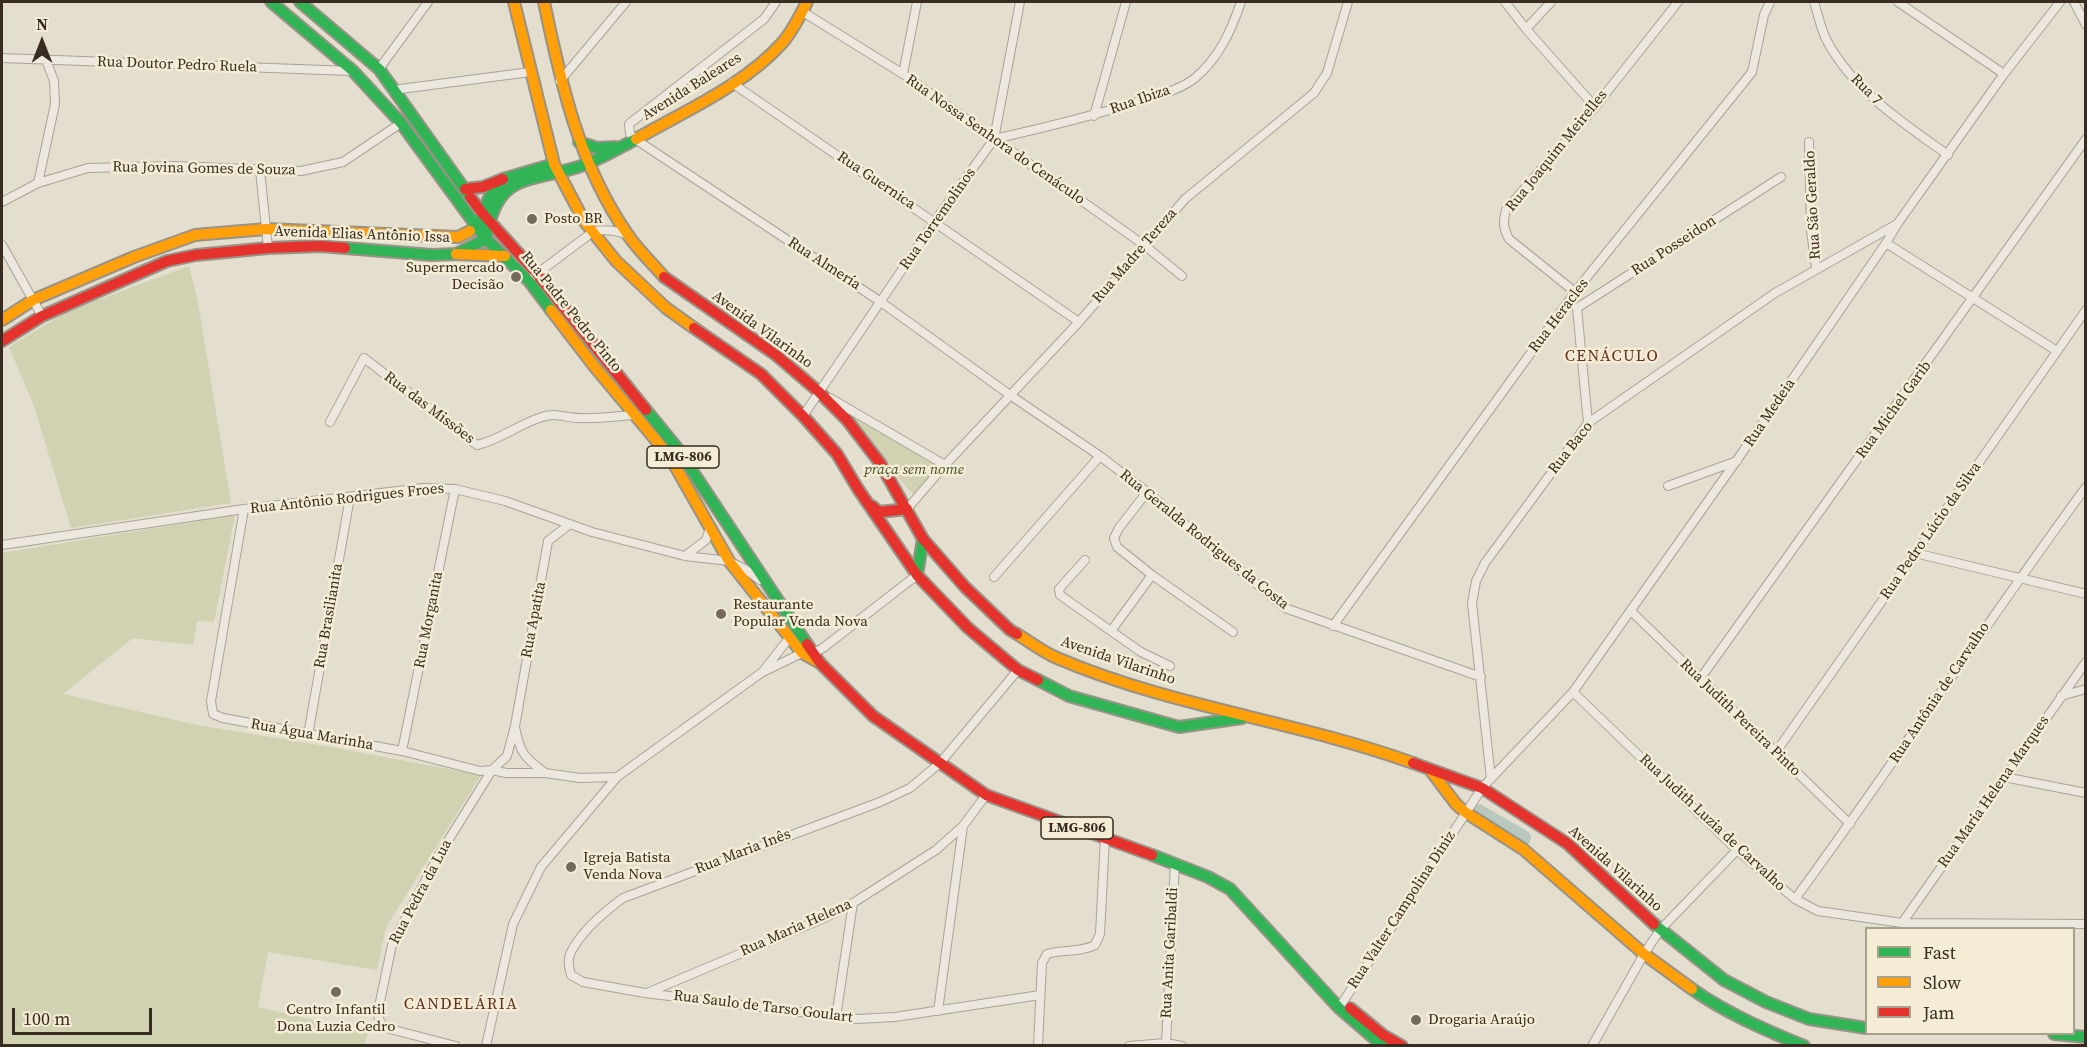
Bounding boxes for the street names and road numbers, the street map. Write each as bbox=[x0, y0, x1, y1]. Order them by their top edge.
street label: Avenida Baleares bbox=[639, 49, 745, 125]
street label: Rua Doutor Pedro Ruela bbox=[97, 53, 257, 77]
street label: Rua Nossa Senhora do Cenáculo bbox=[902, 71, 1088, 209]
street label: Rua 7 bbox=[1847, 71, 1885, 109]
street label: Rua Ibiza bbox=[1107, 81, 1173, 119]
street label: Rua Joaquim Meirelles bbox=[1502, 87, 1612, 215]
street label: Rua Guernica bbox=[833, 148, 919, 214]
street label: Rua São Geraldo bbox=[1801, 150, 1825, 260]
street label: Rua Jovina Gomes de Souza bbox=[112, 158, 296, 180]
street label: Rua Torremolinos bbox=[896, 165, 980, 273]
street label: Rua Madre Tereza bbox=[1089, 205, 1181, 307]
street label: Rua Posseidon bbox=[1628, 212, 1720, 280]
street label: Avenida Elias Antônio Issa bbox=[274, 223, 450, 247]
street label: Rua Almería bbox=[784, 234, 864, 294]
street label: Rua Padre Pedro Pinto bbox=[517, 248, 625, 376]
street label: Rua Heracles bbox=[1525, 275, 1593, 357]
street label: Avenida Vilarinho bbox=[708, 287, 816, 373]
street label: Rua Michel Garib bbox=[1853, 358, 1935, 462]
street label: Rua das Missões bbox=[380, 368, 478, 448]
street label: Rua Medeia bbox=[1741, 375, 1799, 451]
street label: Rua Baco bbox=[1545, 418, 1597, 478]
road number: LMG-806 bbox=[647, 446, 719, 468]
street label: Rua Pedro Lúcio da Silva bbox=[1877, 459, 1985, 603]
street label: Rua Geralda Rodrigues da Costa bbox=[1116, 466, 1292, 614]
street label: Rua Antônio Rodrigues Froes bbox=[249, 480, 445, 518]
street label: Rua Brasilianita bbox=[311, 562, 347, 670]
street label: Rua Morganita bbox=[411, 570, 447, 670]
street label: Rua Apatita bbox=[518, 580, 550, 660]
street label: Rua Antônia de Carvalho bbox=[1886, 619, 1994, 767]
street label: Avenida Vilarinho bbox=[1058, 633, 1178, 689]
street label: Rua Judith Pereira Pinto bbox=[1676, 656, 1804, 780]
street label: Rua Maria Helena Marques bbox=[1935, 712, 2053, 872]
street label: Rua Água Marinha bbox=[249, 715, 375, 755]
street label: Rua Judith Luzia de Carvalho bbox=[1635, 751, 1789, 895]
road number: LMG-806 bbox=[1041, 817, 1113, 839]
street label: Avenida Vilarinho bbox=[1564, 822, 1666, 916]
street label: Rua Maria Inês bbox=[693, 825, 793, 879]
street label: Rua Valter Campolina Diniz bbox=[1344, 828, 1460, 992]
street label: Rua Pedra da Lua bbox=[386, 837, 456, 947]
street label: Rua Anita Garibaldi bbox=[1158, 887, 1182, 1019]
street label: Rua Maria Helena bbox=[737, 895, 855, 961]
street label: Rua Saulo de Tarso Goulart bbox=[672, 987, 854, 1027]

